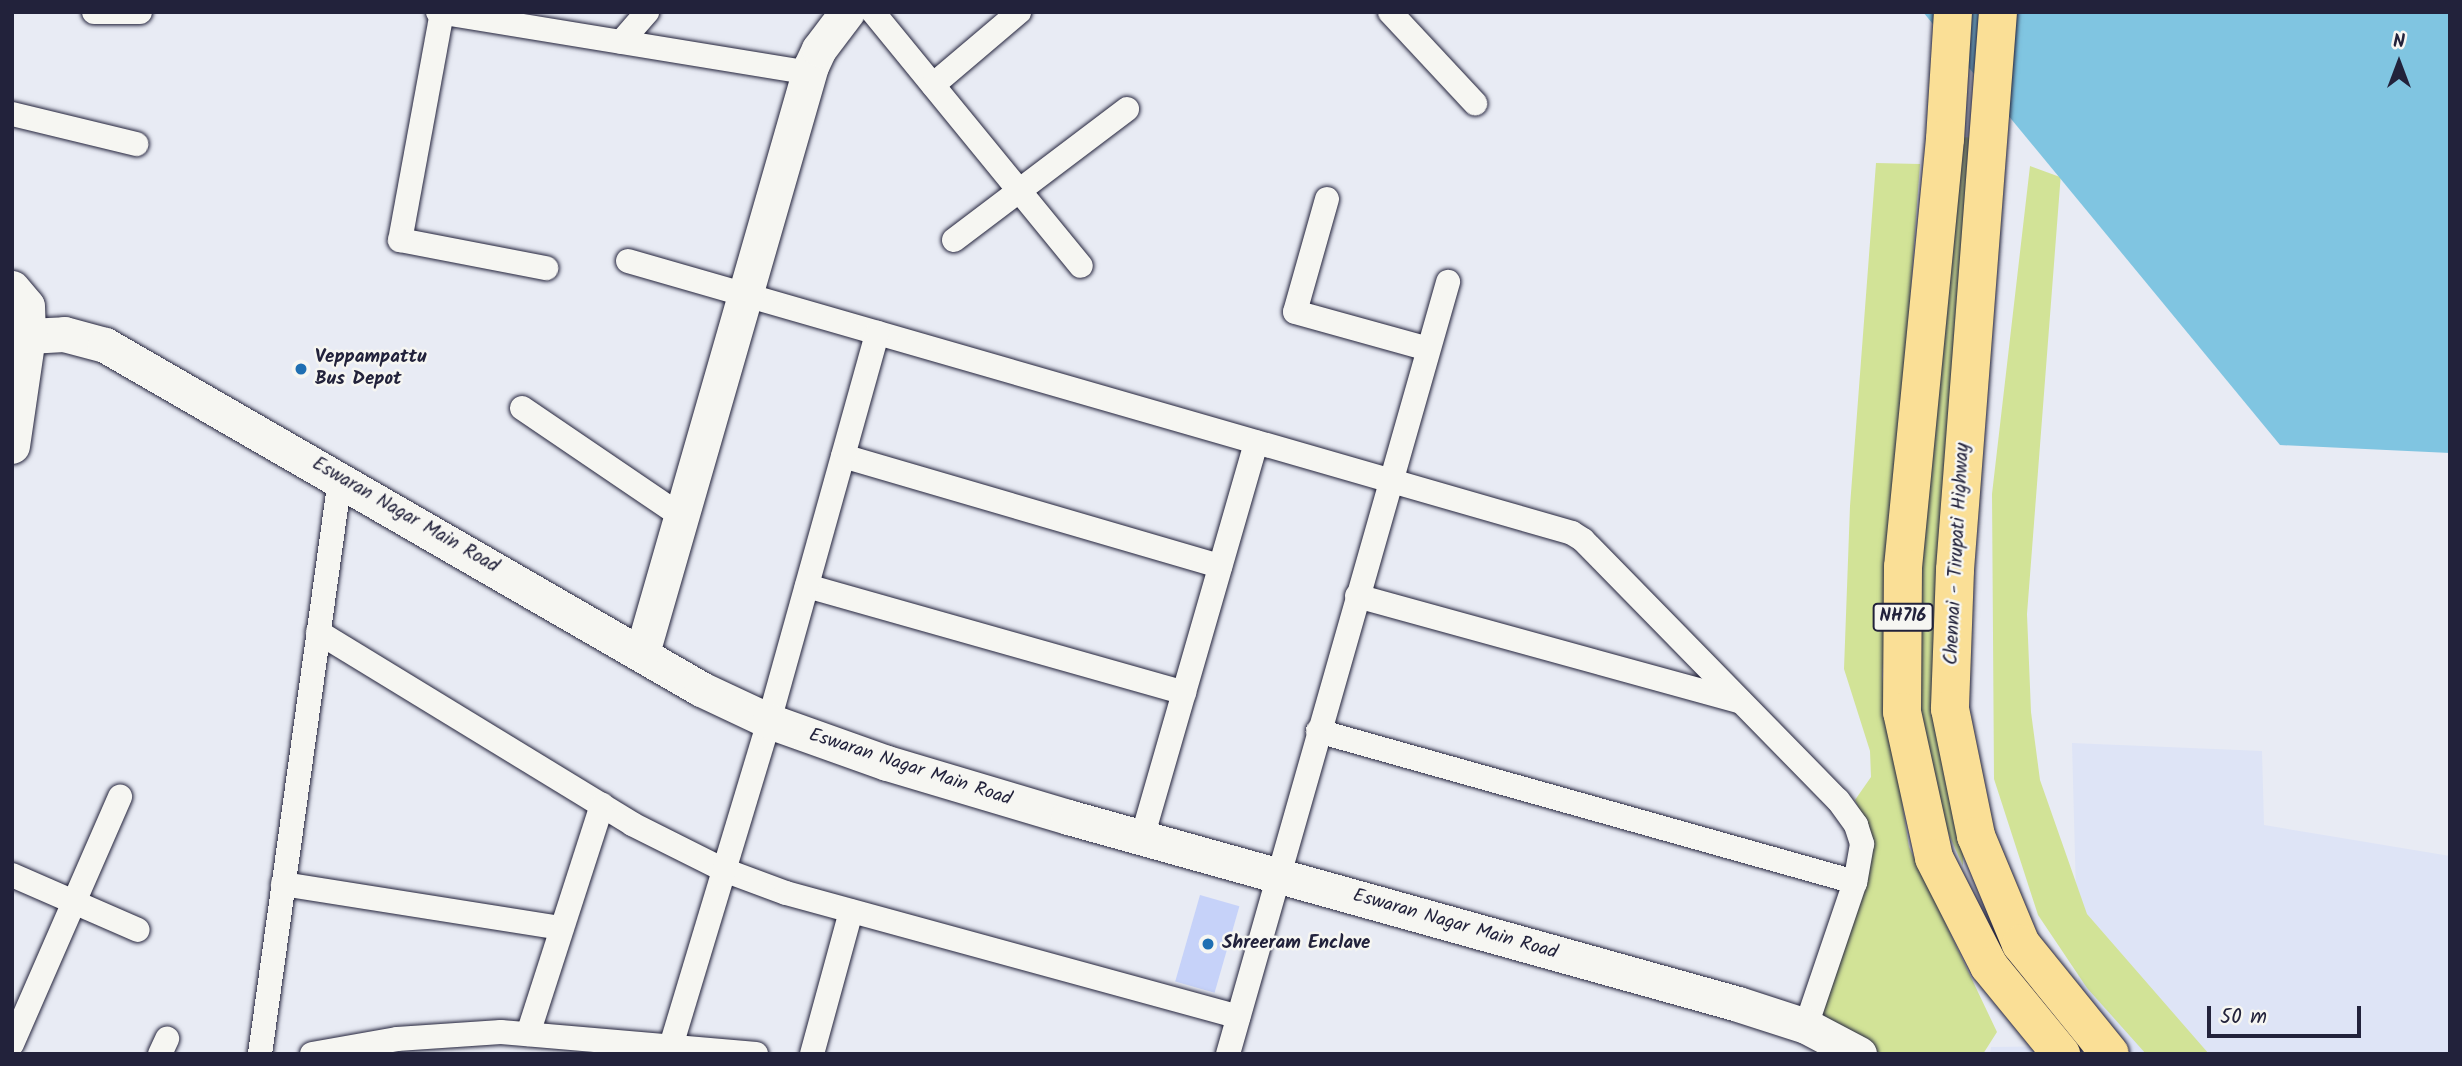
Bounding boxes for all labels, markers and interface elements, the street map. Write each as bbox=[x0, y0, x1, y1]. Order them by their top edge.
text: N bbox=[2393, 27, 2405, 57]
north arrow bbox=[2364, 28, 2434, 98]
place label: Veppampattu Bus Depot bbox=[315, 347, 426, 391]
marker: Veppampattu Bus Depot bbox=[293, 361, 309, 377]
street label: Chennai - Tirupati Highway bbox=[1941, 442, 1975, 666]
street label: Eswaran Nagar Main Road bbox=[308, 453, 502, 579]
road number: NH716 bbox=[1871, 602, 1934, 632]
street label: Eswaran Nagar Main Road bbox=[806, 724, 1014, 812]
street label: Eswaran Nagar Main Road bbox=[1350, 885, 1560, 965]
place label: Shreeram Enclave bbox=[1222, 933, 1370, 955]
marker: Shreeram Enclave bbox=[1200, 936, 1216, 952]
scale bar bbox=[2210, 992, 2364, 1036]
text: 50 m bbox=[2220, 1001, 2267, 1034]

